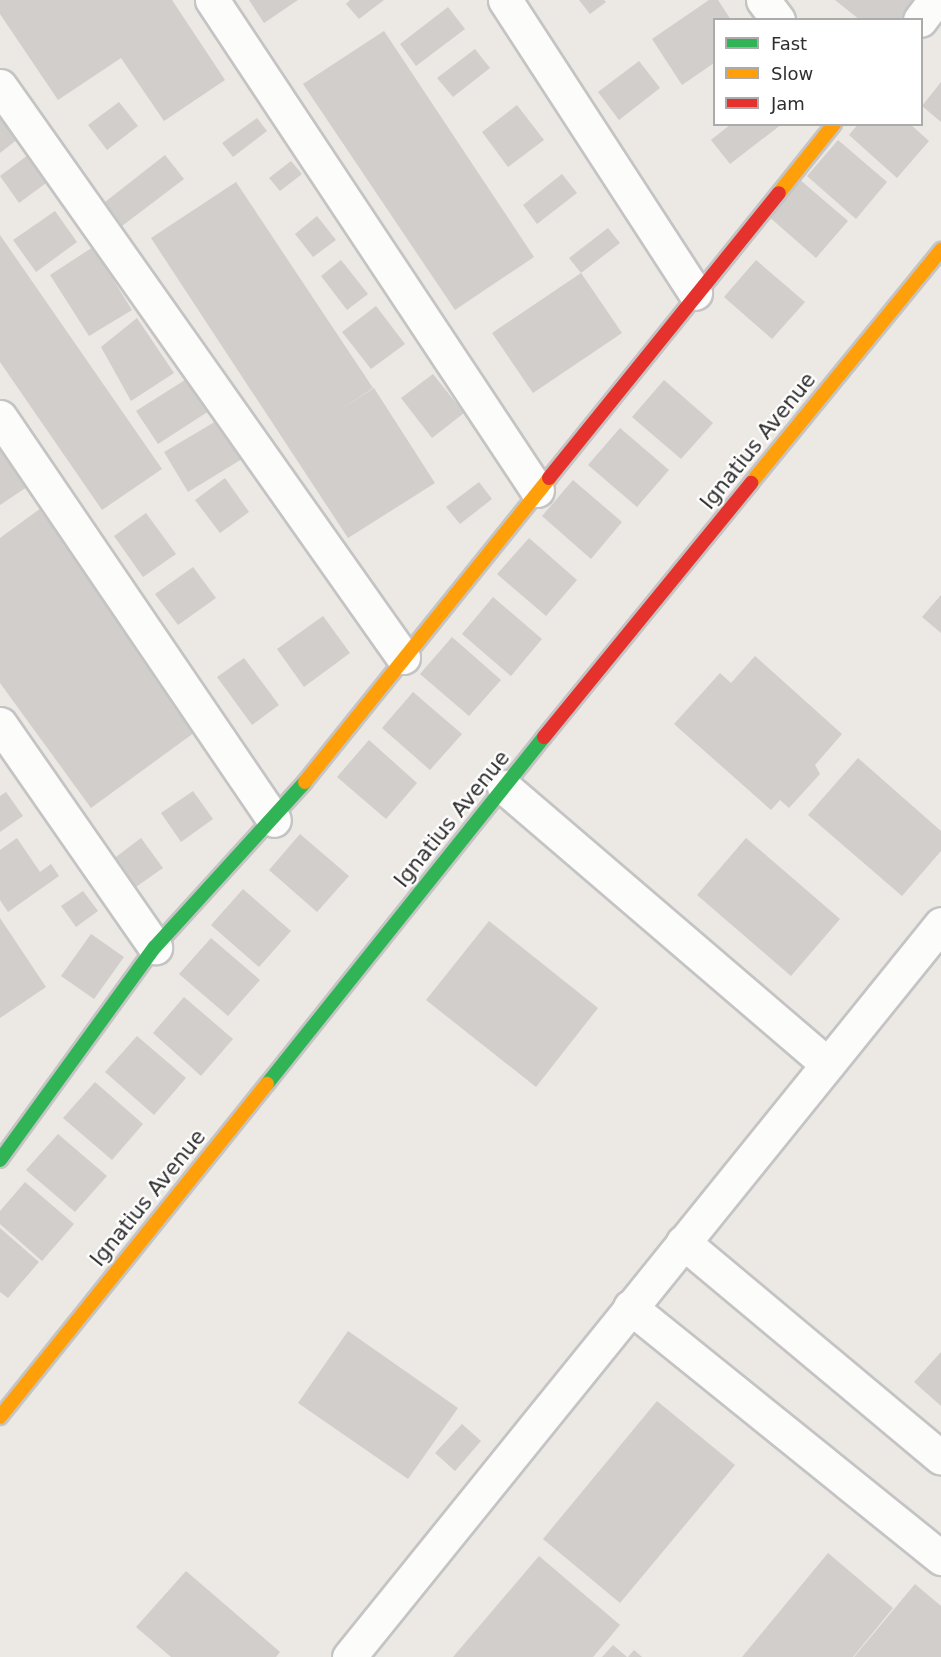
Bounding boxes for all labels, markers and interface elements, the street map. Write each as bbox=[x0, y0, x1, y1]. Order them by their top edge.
legend bbox=[713, 18, 923, 126]
text: Fast bbox=[771, 33, 807, 54]
text: Slow bbox=[771, 63, 813, 84]
text: Jam bbox=[771, 93, 805, 114]
street label: Ignatius Avenue bbox=[695, 368, 821, 514]
street label: Ignatius Avenue bbox=[389, 746, 515, 892]
street label: Ignatius Avenue bbox=[85, 1125, 211, 1271]

